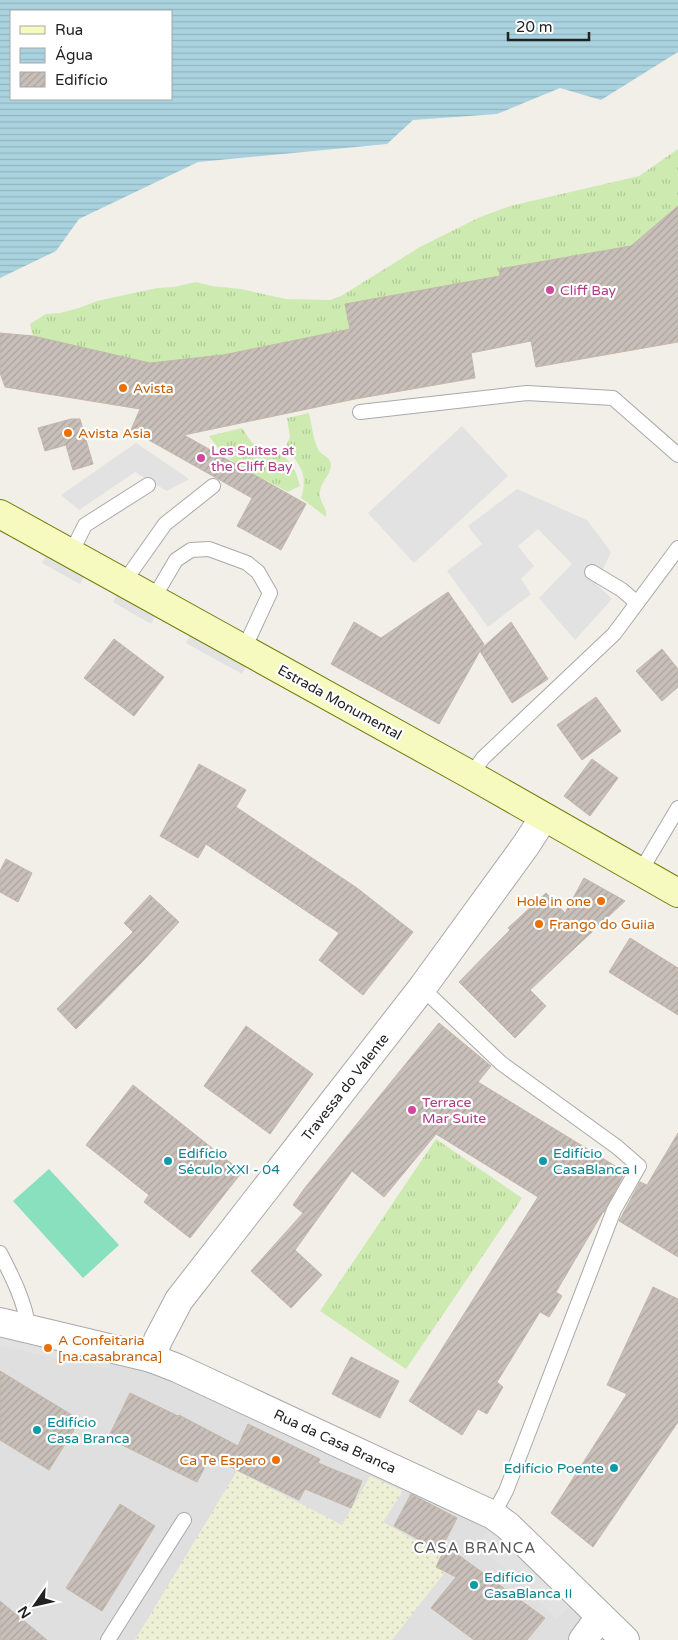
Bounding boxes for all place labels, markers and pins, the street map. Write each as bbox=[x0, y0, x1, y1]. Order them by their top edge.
place label: Cliff Bay bbox=[560, 282, 617, 299]
marker: Cliff Bay bbox=[544, 284, 556, 296]
place label: Avista bbox=[133, 380, 174, 397]
marker: Avista bbox=[117, 382, 129, 394]
place label: Avista Asia bbox=[78, 425, 151, 442]
marker: Avista Asia bbox=[62, 427, 74, 439]
place label: Les Suites at the Cliff Bay bbox=[211, 442, 295, 475]
marker: Les Suites at the Cliff Bay bbox=[195, 452, 207, 464]
place label: Hole in one bbox=[516, 893, 591, 910]
marker: Hole in one bbox=[595, 895, 607, 907]
place label: Frango do Guiia bbox=[549, 916, 655, 933]
marker: Frango do Guiia bbox=[533, 918, 545, 930]
place label: Terrace Mar Suite bbox=[422, 1094, 486, 1127]
marker: Terrace Mar Suite bbox=[406, 1104, 418, 1116]
place label: Edifício Século XXI - 04 bbox=[178, 1145, 280, 1178]
place label: Edifício CasaBlanca I bbox=[553, 1145, 637, 1178]
marker: Edifício Século XXI - 04 bbox=[162, 1155, 174, 1167]
marker: Edifício CasaBlanca I bbox=[537, 1155, 549, 1167]
place label: A Confeitaria [na.casabranca] bbox=[58, 1332, 162, 1365]
marker: A Confeitaria [na.casabranca] bbox=[42, 1342, 54, 1354]
place label: Edifício Casa Branca bbox=[47, 1414, 130, 1447]
marker: Edifício Casa Branca bbox=[31, 1424, 43, 1436]
place label: Ca Te Espero bbox=[180, 1452, 266, 1469]
marker: Ca Te Espero bbox=[270, 1454, 282, 1466]
place label: Edifício Poente bbox=[504, 1460, 604, 1477]
marker: Edifício Poente bbox=[608, 1462, 620, 1474]
place label: Edifício CasaBlanca II bbox=[484, 1569, 572, 1602]
marker: Edifício CasaBlanca II bbox=[468, 1579, 480, 1591]

